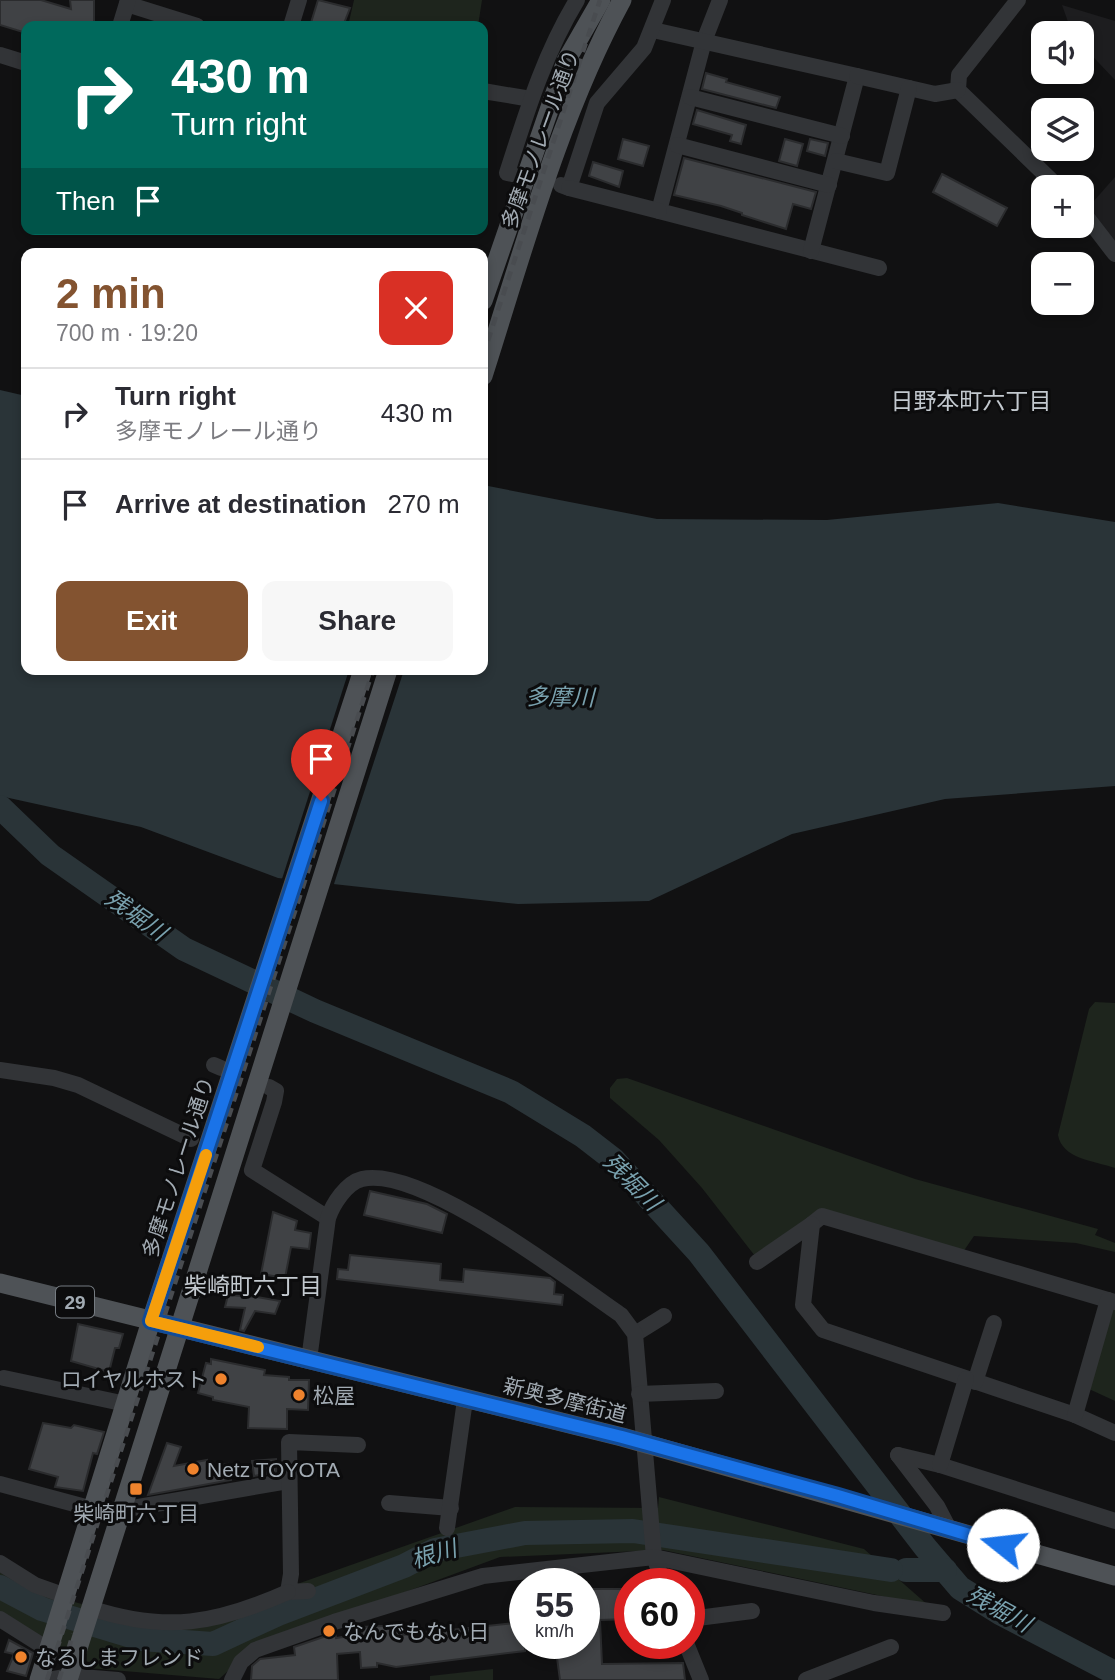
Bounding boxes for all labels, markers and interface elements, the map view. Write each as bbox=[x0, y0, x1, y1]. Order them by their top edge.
map controls bbox=[1031, 21, 1094, 315]
button: sound bbox=[1031, 21, 1094, 84]
street label: 多摩モノレール通り bbox=[497, 46, 583, 232]
icon: right bbox=[56, 49, 147, 140]
text: 430 m bbox=[171, 49, 310, 103]
button: layers bbox=[1031, 98, 1094, 161]
text: Turn right bbox=[171, 106, 307, 142]
button: + bbox=[1031, 175, 1094, 238]
icon: arrive bbox=[129, 182, 167, 220]
text: Then bbox=[56, 186, 115, 216]
button: − bbox=[1031, 252, 1094, 315]
text: 2 min bbox=[56, 270, 166, 317]
button: close bbox=[379, 271, 453, 345]
text: 700 m · 19:20 bbox=[56, 320, 198, 346]
text: Turn right bbox=[115, 381, 236, 411]
district label: 日野本町六丁目 bbox=[891, 388, 1052, 414]
icon: right bbox=[56, 395, 94, 433]
text: 430 m bbox=[381, 398, 453, 428]
text: 多摩モノレール通り bbox=[115, 418, 322, 444]
icon: arrive bbox=[56, 486, 94, 524]
text: Arrive at destination bbox=[115, 489, 366, 519]
text: 270 m bbox=[387, 489, 460, 519]
button: Exit bbox=[56, 581, 248, 661]
button: Share bbox=[262, 581, 453, 661]
water label: 多摩川 bbox=[525, 683, 598, 711]
pin bbox=[291, 729, 351, 801]
icon: arrive bbox=[302, 740, 340, 778]
water label: 残堀川 bbox=[100, 885, 174, 947]
street label: 多摩モノレール通り bbox=[138, 1074, 218, 1260]
water label: 残堀川 bbox=[598, 1148, 668, 1218]
district label: 柴崎町六丁目 bbox=[184, 1273, 322, 1299]
road number: 29 bbox=[56, 1286, 94, 1318]
place label: ロイヤルホスト bbox=[61, 1368, 207, 1391]
marker: ロイヤルホスト bbox=[213, 1371, 229, 1387]
street label: 新奥多摩街道 bbox=[501, 1374, 629, 1426]
place label: 松屋 bbox=[313, 1384, 355, 1407]
marker: 松屋 bbox=[291, 1387, 307, 1403]
place label: Netz TOYOTA bbox=[207, 1458, 340, 1481]
marker: Netz TOYOTA bbox=[185, 1461, 201, 1477]
marker: 柴崎町六丁目 bbox=[128, 1481, 144, 1497]
place label: 柴崎町六丁目 bbox=[73, 1502, 199, 1525]
position arrow bbox=[966, 1508, 1040, 1582]
water label: 根川 bbox=[408, 1534, 463, 1573]
speed limit sign: 60 bbox=[614, 1568, 705, 1659]
water label: 残堀川 bbox=[963, 1581, 1038, 1639]
text: 55 bbox=[535, 1585, 574, 1624]
place label: なんでもない日 bbox=[343, 1620, 489, 1643]
text: km/h bbox=[535, 1621, 574, 1641]
marker: なんでもない日 bbox=[321, 1623, 337, 1639]
place label: なるしまフレンド bbox=[35, 1646, 203, 1669]
marker: なるしまフレンド bbox=[13, 1649, 29, 1665]

